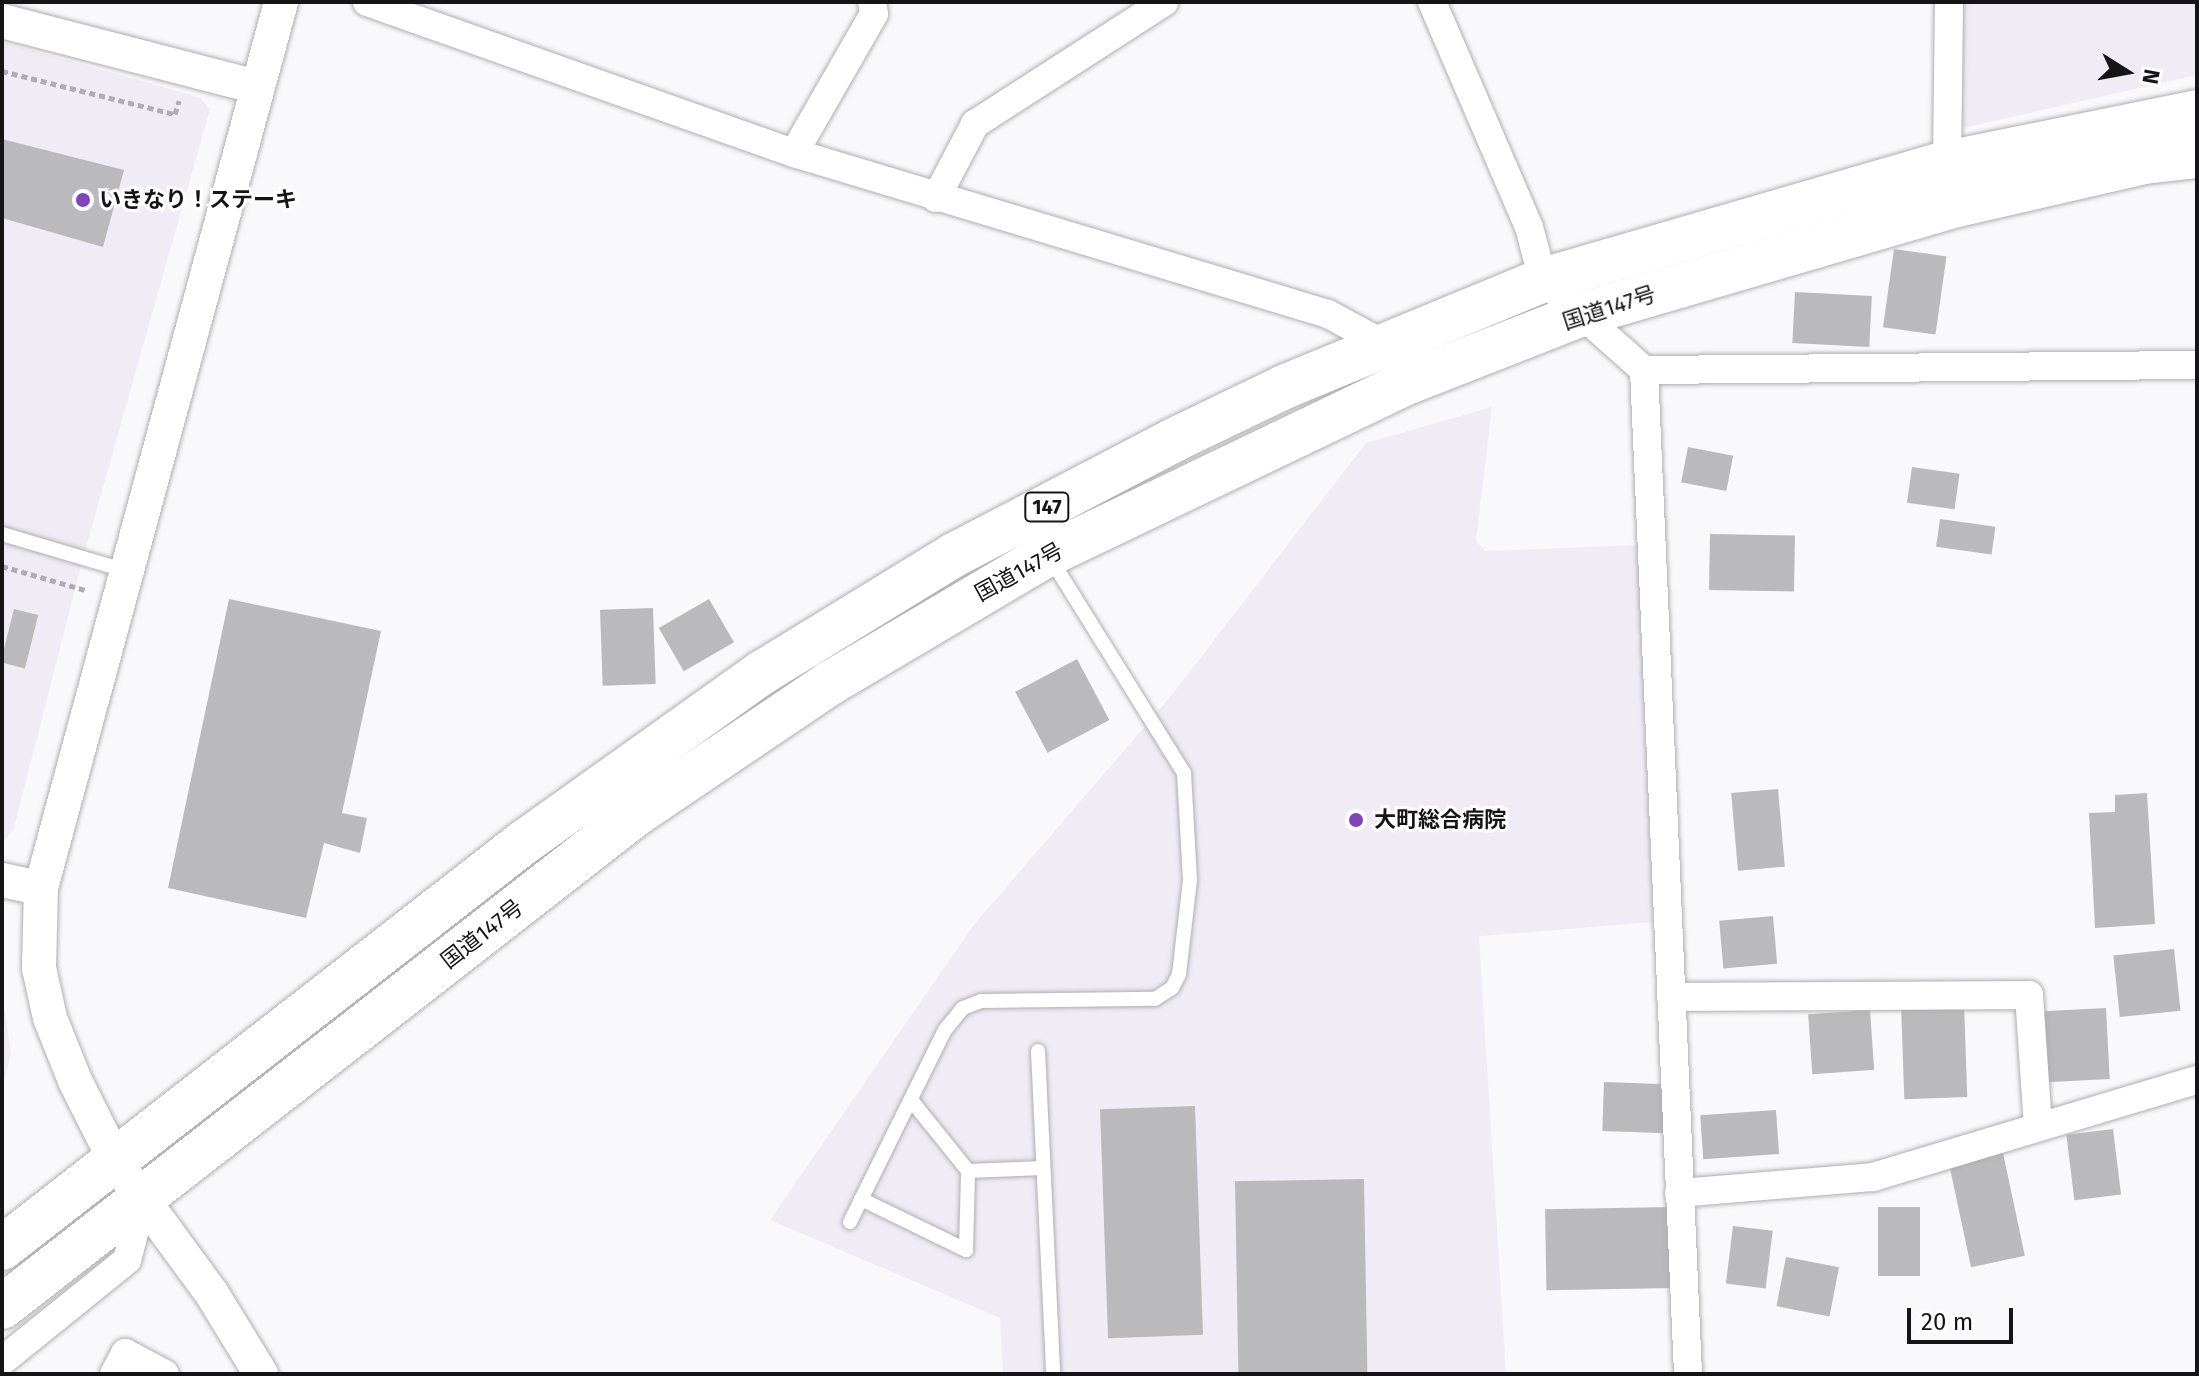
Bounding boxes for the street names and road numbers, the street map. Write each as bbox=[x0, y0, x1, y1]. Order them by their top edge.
street label: 国道147号 bbox=[1559, 281, 1659, 335]
road number: 147 bbox=[1023, 491, 1071, 523]
street label: 国道147号 bbox=[970, 537, 1068, 607]
street label: 国道147号 bbox=[436, 894, 528, 974]

